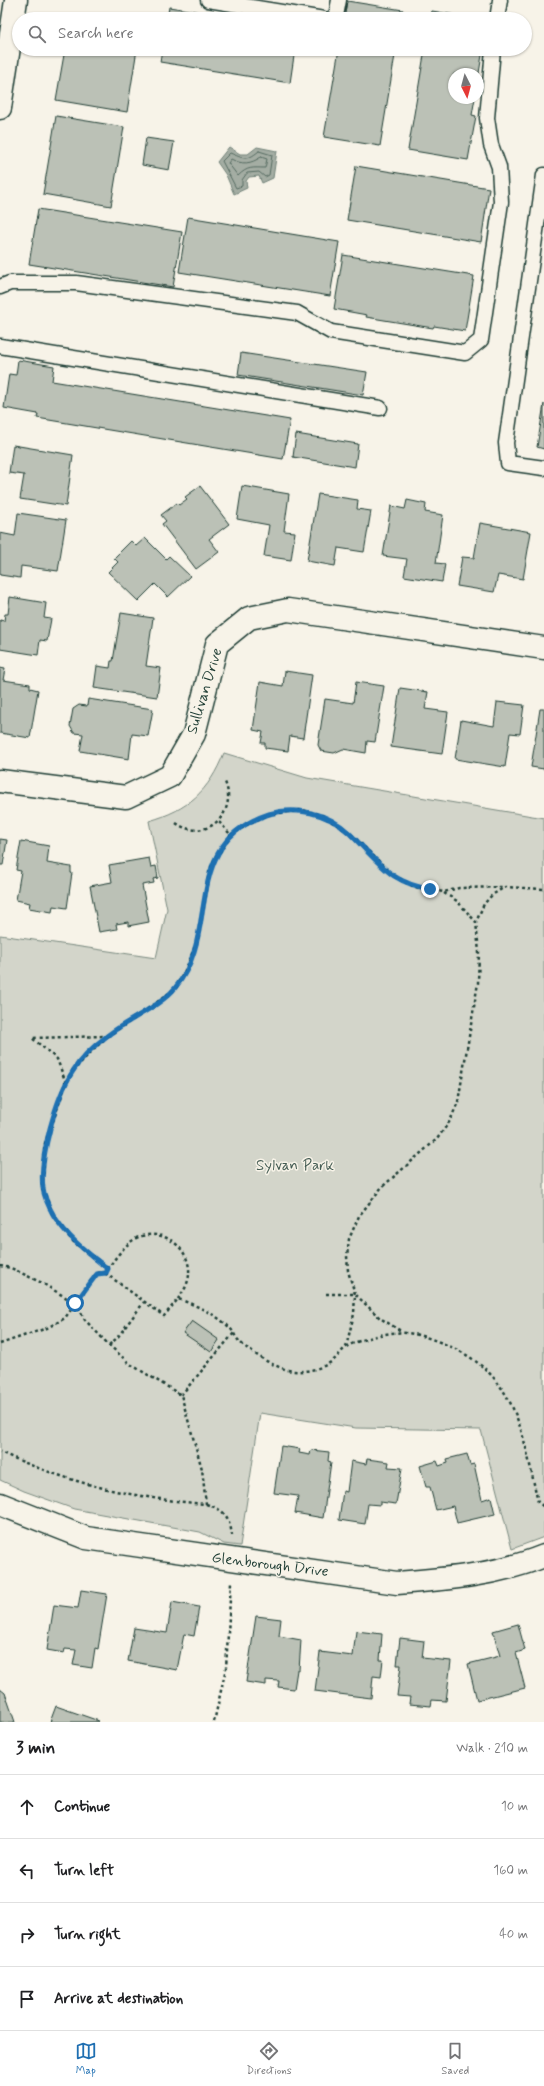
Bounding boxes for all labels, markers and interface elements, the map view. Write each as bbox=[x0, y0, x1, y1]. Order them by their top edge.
search box bbox=[12, 12, 532, 56]
icon: search bbox=[26, 23, 48, 45]
text: Search here bbox=[58, 24, 134, 44]
north arrow bbox=[448, 68, 484, 104]
street label: Sullivan Drive bbox=[182, 645, 228, 736]
route end bbox=[421, 880, 439, 898]
park label: Sylvan Park bbox=[256, 1156, 335, 1176]
route start bbox=[66, 1294, 84, 1312]
street label: Glenborough Drive bbox=[210, 1548, 330, 1582]
text: 3 min bbox=[16, 1737, 55, 1759]
text: Walk · 210 m bbox=[456, 1740, 528, 1757]
icon: ahead bbox=[16, 1796, 38, 1818]
text: Continue bbox=[54, 1797, 110, 1817]
text: 10 m bbox=[501, 1798, 528, 1815]
icon: left bbox=[16, 1860, 38, 1882]
text: Turn left bbox=[54, 1861, 114, 1881]
text: 160 m bbox=[493, 1862, 528, 1879]
icon: right bbox=[16, 1924, 38, 1946]
text: Turn right bbox=[54, 1925, 121, 1945]
text: 40 m bbox=[499, 1926, 528, 1943]
icon: arrive bbox=[16, 1988, 38, 2010]
text: Arrive at destination bbox=[54, 1989, 183, 2009]
tab: Map bbox=[75, 2040, 97, 2078]
tab: Directions bbox=[246, 2040, 292, 2078]
tab: Saved bbox=[441, 2040, 469, 2078]

